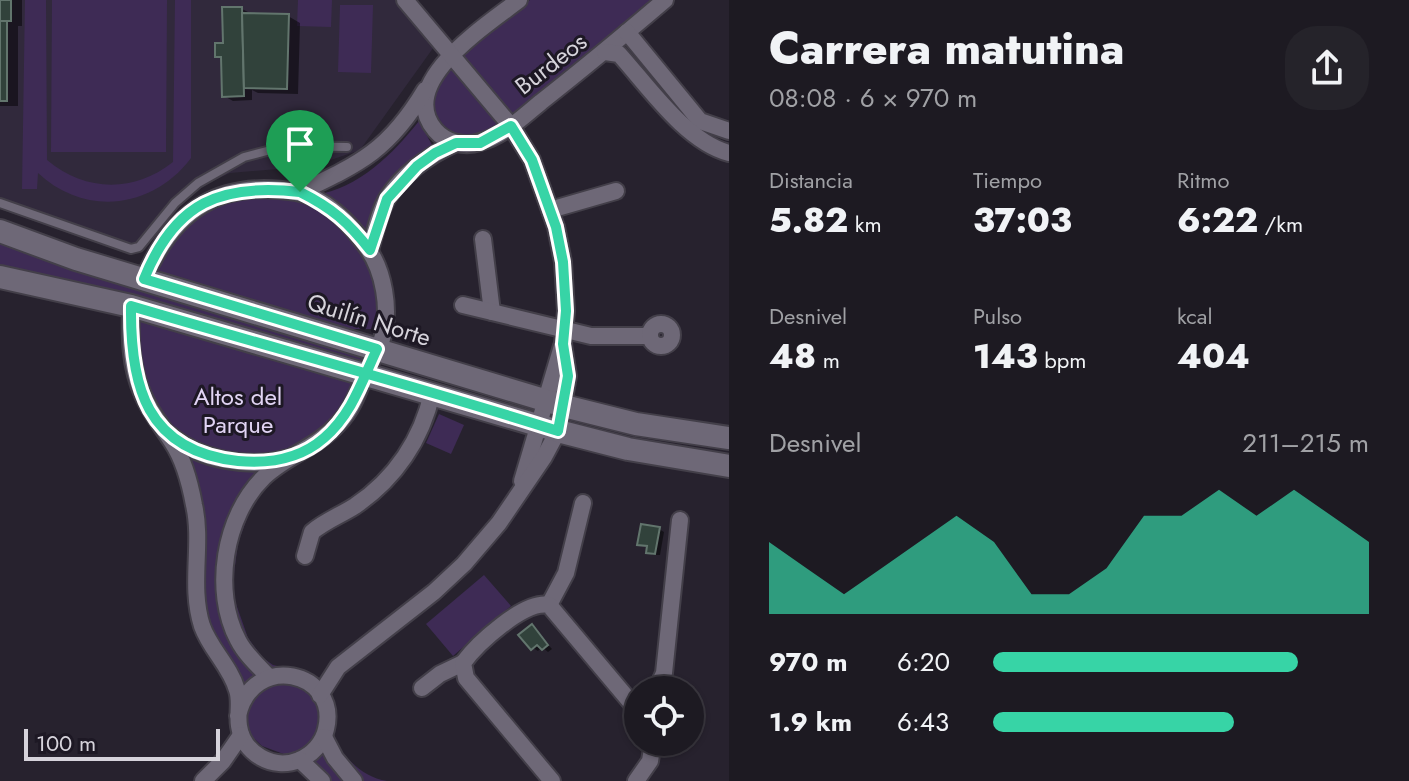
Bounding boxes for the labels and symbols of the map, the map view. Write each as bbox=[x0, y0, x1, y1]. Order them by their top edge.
street label: Burdeos bbox=[507, 24, 594, 103]
pin bbox=[266, 110, 334, 192]
street label: Quilín Norte bbox=[303, 284, 435, 355]
park label: Altos del Parque bbox=[194, 379, 282, 442]
scale bar bbox=[24, 725, 220, 761]

